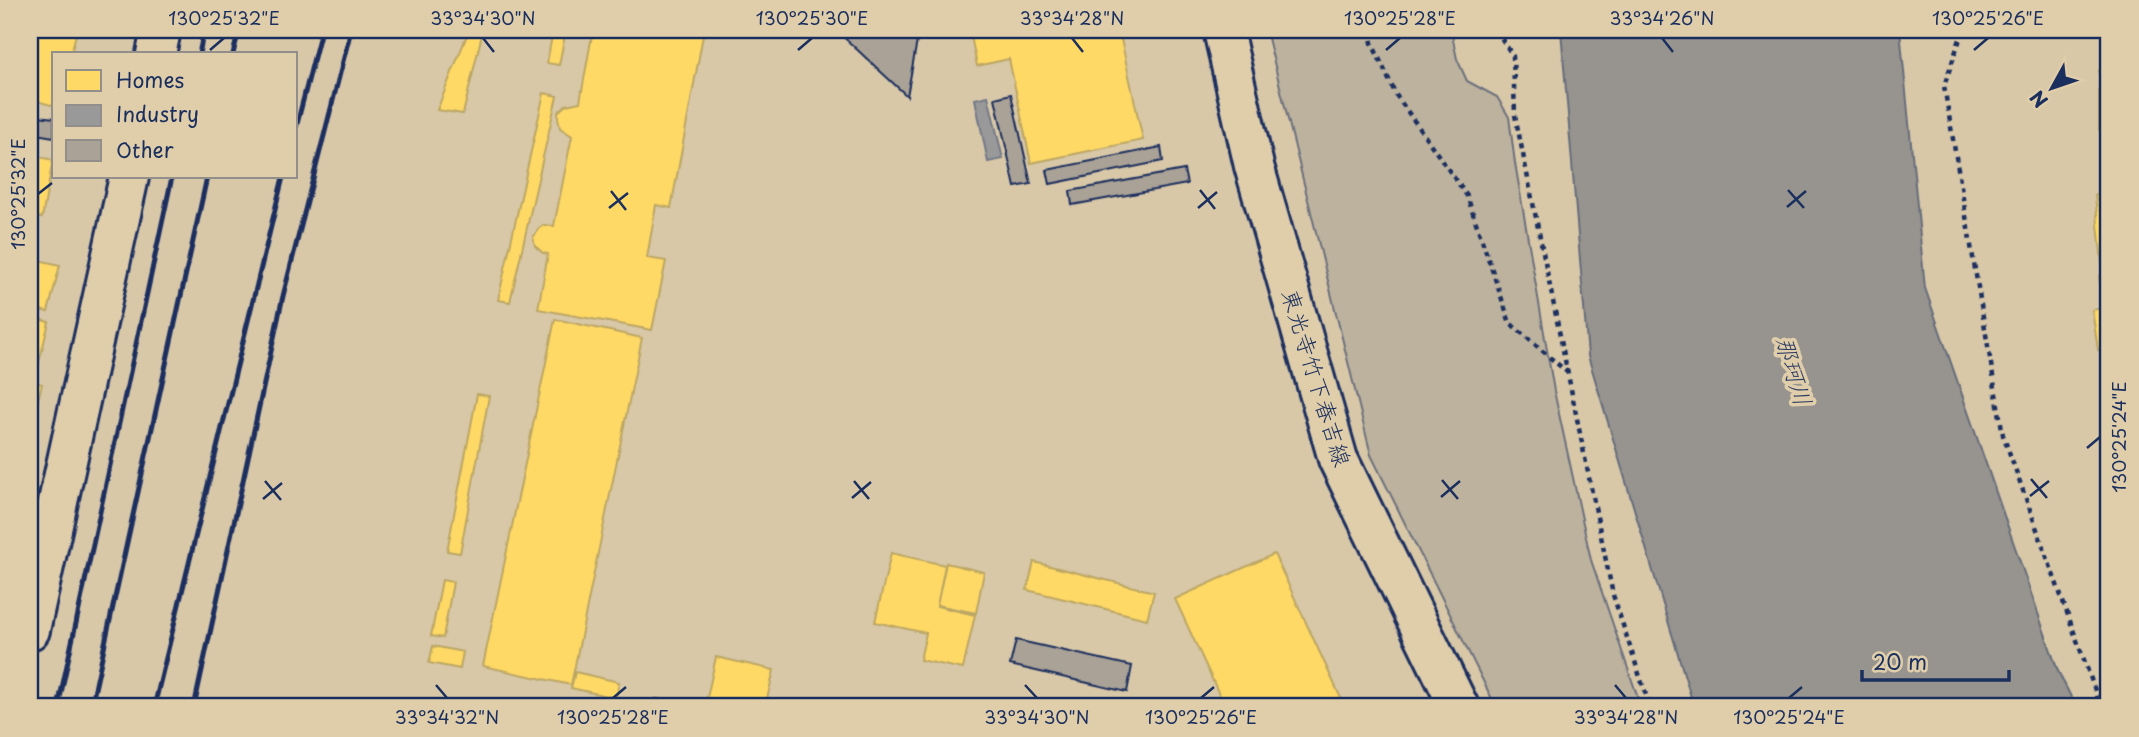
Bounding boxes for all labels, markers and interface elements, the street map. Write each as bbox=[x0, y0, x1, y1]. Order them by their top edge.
text: 130°25'32"E bbox=[168, 4, 280, 31]
text: 33°34'30"N bbox=[430, 4, 536, 31]
text: 130°25'30"E bbox=[756, 4, 868, 31]
text: 33°34'28"N bbox=[1020, 4, 1124, 31]
text: 130°25'28"E bbox=[1344, 4, 1456, 31]
text: 33°34'26"N bbox=[1609, 4, 1715, 31]
text: 130°25'26"E bbox=[1932, 4, 2044, 31]
legend bbox=[52, 52, 298, 178]
north arrow bbox=[2016, 52, 2086, 122]
text: Homes bbox=[116, 63, 184, 95]
text: N bbox=[2023, 85, 2054, 114]
text: Industry bbox=[116, 97, 199, 129]
text: Other bbox=[116, 133, 174, 165]
text: 130°25'32"E bbox=[4, 138, 31, 250]
street label: 東光寺竹下春吉線 bbox=[1274, 284, 1361, 471]
water label: 那珂川 bbox=[1767, 331, 1823, 410]
text: 130°25'24"E bbox=[2105, 381, 2132, 493]
scale bar bbox=[1862, 639, 2010, 683]
text: 20 m bbox=[1873, 645, 1927, 677]
text: 33°34'32"N bbox=[395, 703, 499, 730]
text: 130°25'28"E bbox=[557, 703, 669, 730]
text: 33°34'30"N bbox=[984, 703, 1090, 730]
text: 130°25'26"E bbox=[1145, 703, 1257, 730]
text: 33°34'28"N bbox=[1574, 703, 1678, 730]
text: 130°25'24"E bbox=[1733, 703, 1845, 730]

